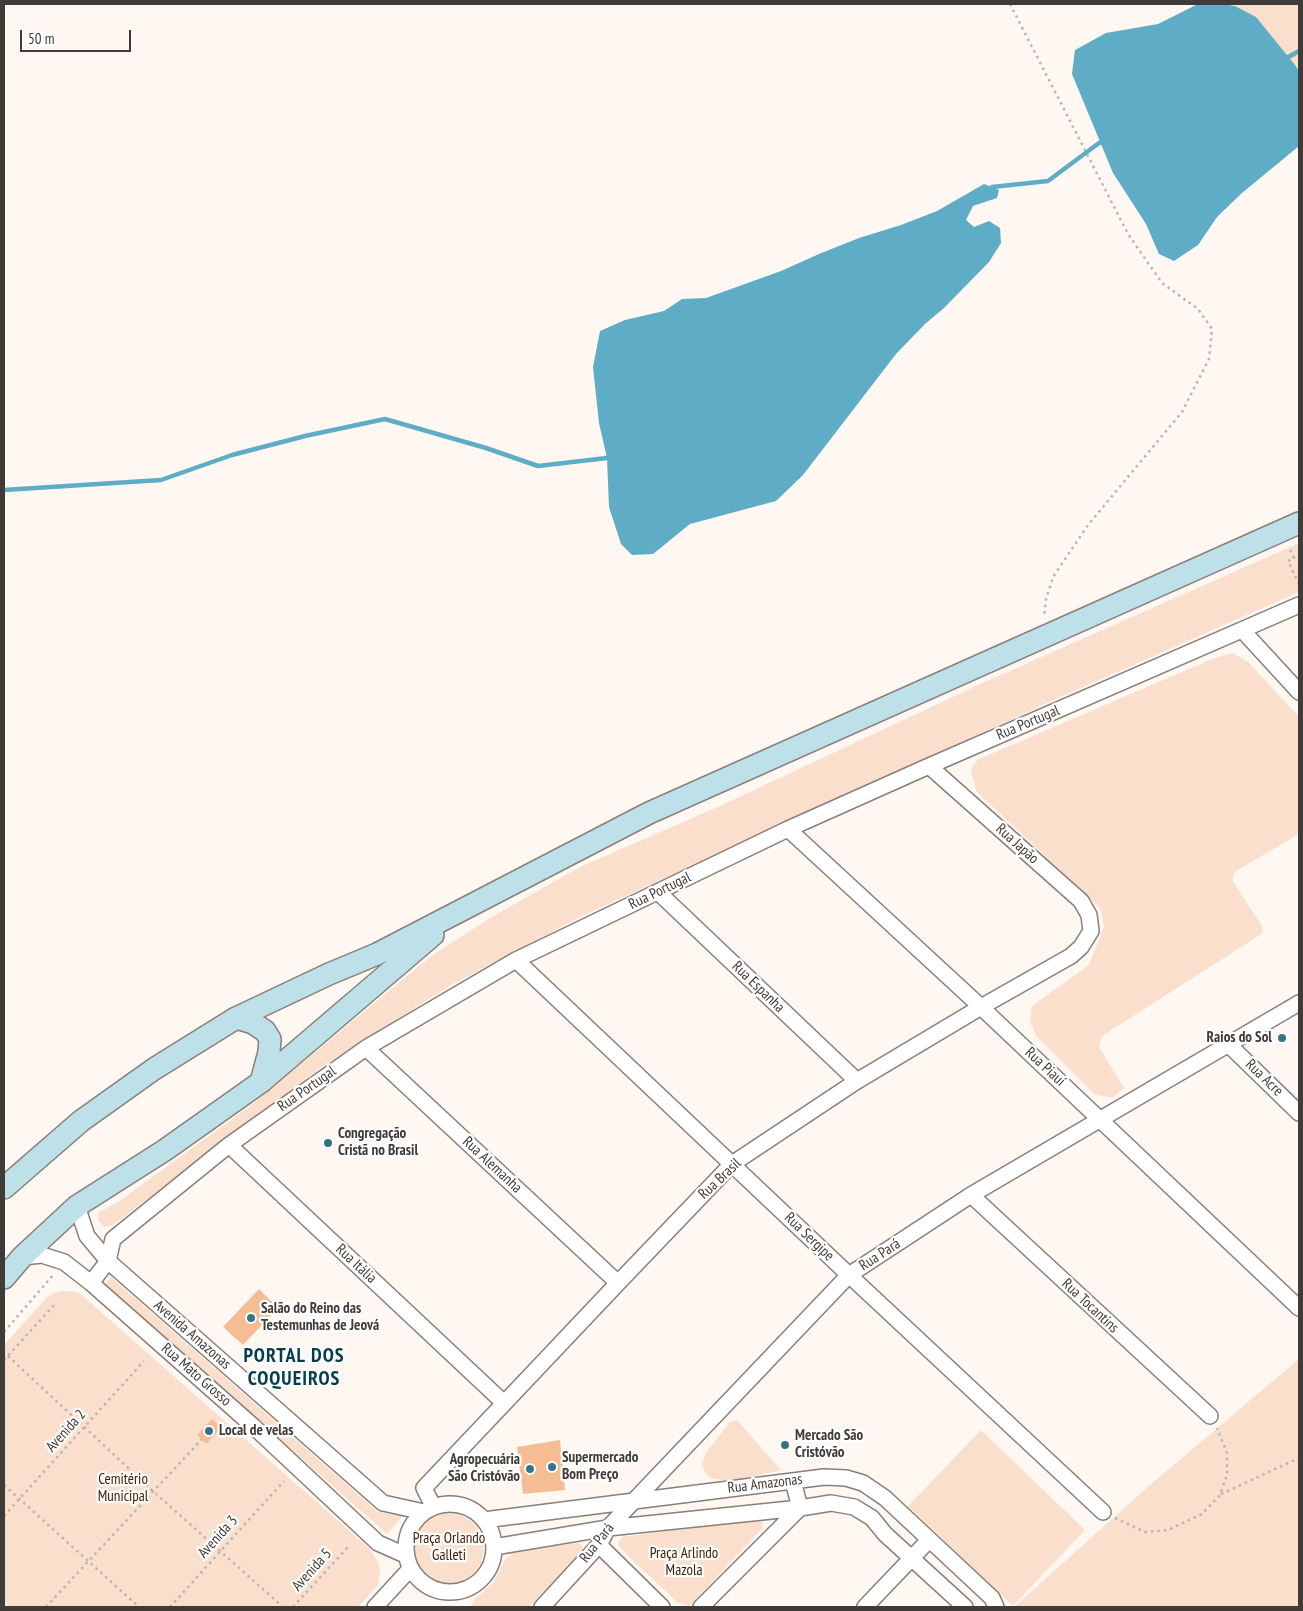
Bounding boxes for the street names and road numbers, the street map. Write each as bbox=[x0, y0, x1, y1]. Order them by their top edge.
street label: Rua Portugal bbox=[994, 702, 1062, 744]
street label: Rua Japão bbox=[992, 820, 1042, 868]
street label: Rua Portugal bbox=[626, 868, 694, 914]
street label: Rua Espanha bbox=[728, 958, 788, 1016]
street label: Rua Piauí bbox=[1021, 1044, 1069, 1090]
street label: Rua Acre bbox=[1241, 1056, 1287, 1100]
street label: Rua Portugal bbox=[274, 1062, 340, 1116]
street label: Rua Alemanha bbox=[459, 1133, 525, 1197]
street label: Rua Brasil bbox=[695, 1155, 745, 1203]
street label: Rua Sergipe bbox=[780, 1209, 838, 1265]
street label: Rua Pará bbox=[856, 1235, 904, 1275]
street label: Rua Itália bbox=[332, 1241, 380, 1287]
street label: Rua Tocantins bbox=[1058, 1275, 1122, 1337]
street label: Avenida Amazonas bbox=[150, 1297, 234, 1373]
street label: Rua Mato Grosso bbox=[157, 1340, 235, 1410]
street label: Avenida 2 bbox=[42, 1406, 90, 1456]
street label: Rua Amazonas bbox=[727, 1470, 803, 1498]
street label: Avenida 3 bbox=[194, 1512, 242, 1562]
street label: Rua Pará bbox=[576, 1520, 618, 1566]
street label: Avenida 5 bbox=[288, 1545, 336, 1595]

